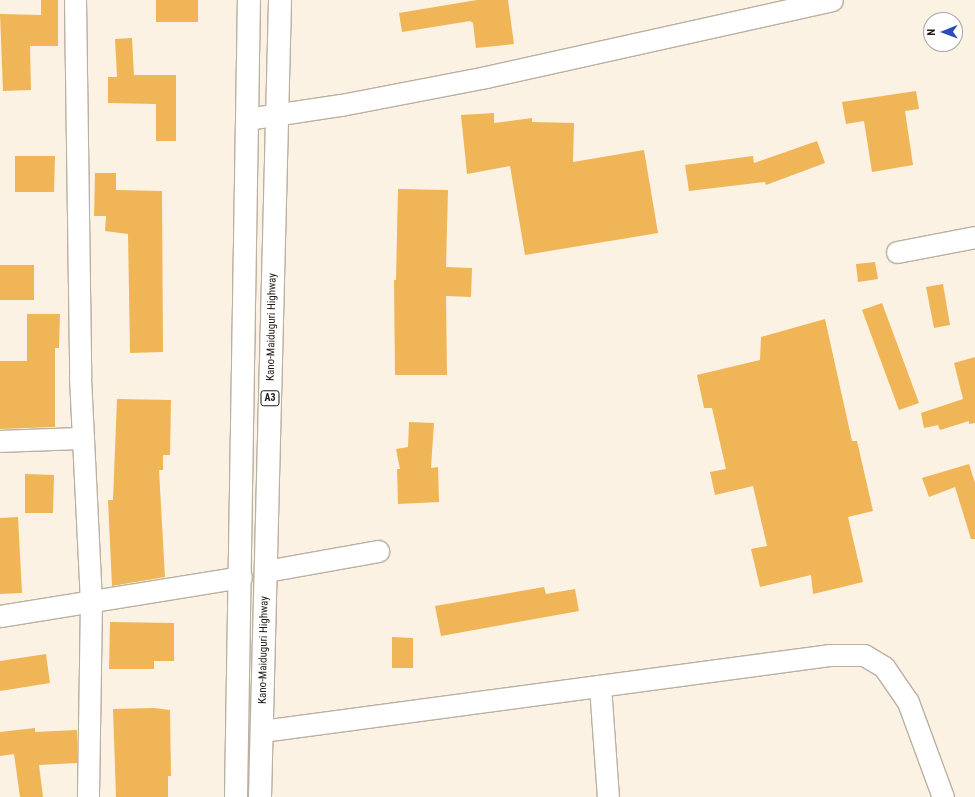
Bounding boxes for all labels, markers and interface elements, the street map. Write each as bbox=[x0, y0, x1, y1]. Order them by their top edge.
north arrow bbox=[923, 12, 963, 52]
text: N bbox=[925, 29, 938, 36]
street label: Kano-Maiduguri Highway bbox=[264, 273, 280, 381]
road number: A3 bbox=[260, 390, 280, 406]
street label: Kano-Maiduguri Highway bbox=[256, 596, 272, 704]

